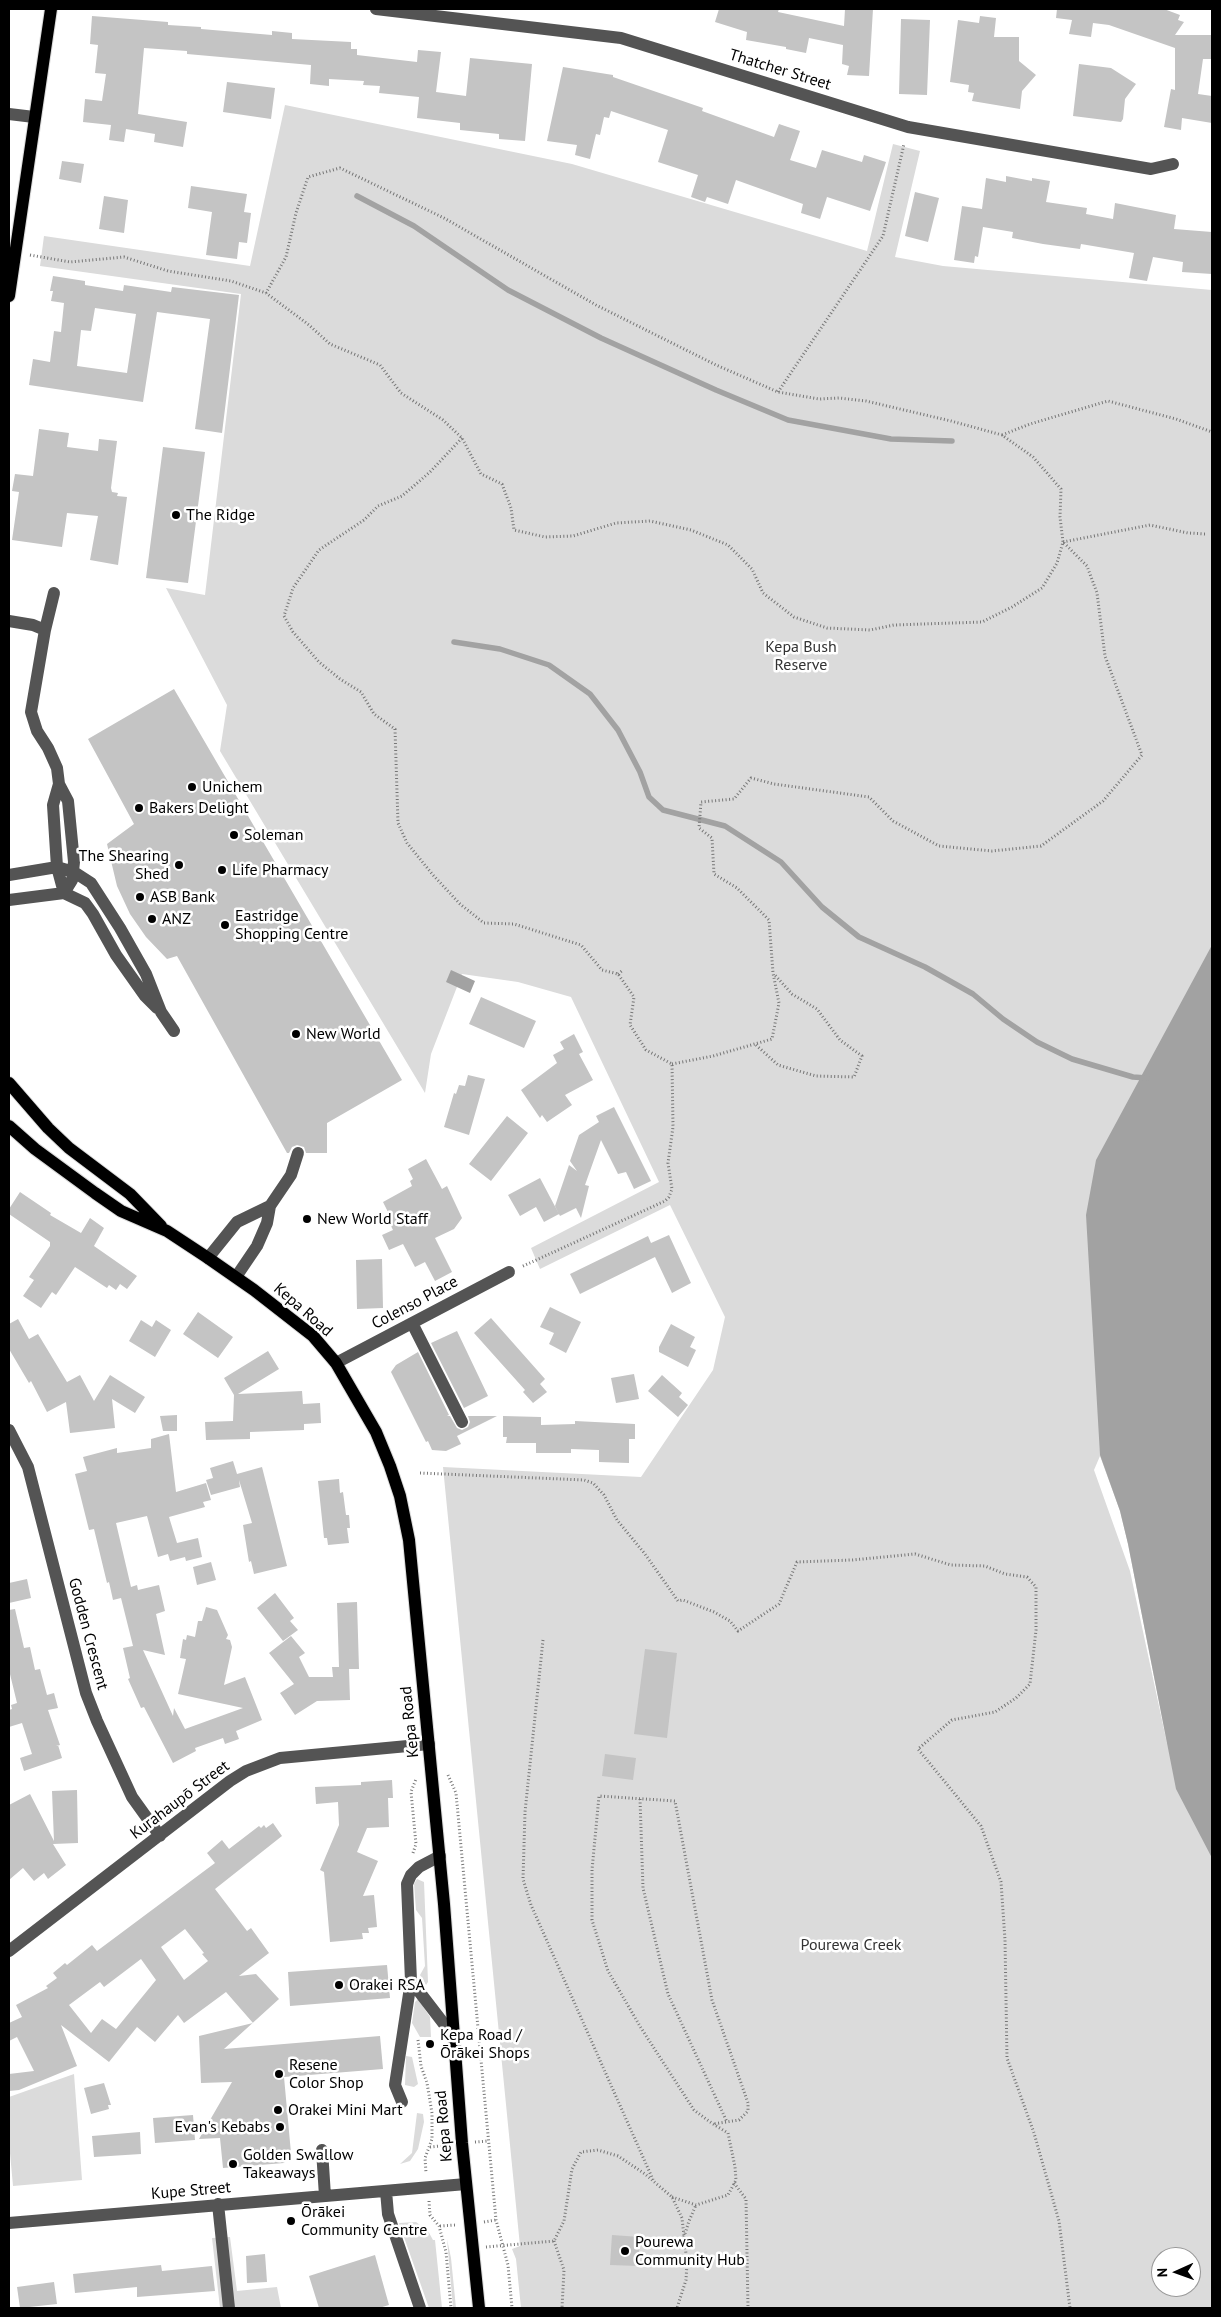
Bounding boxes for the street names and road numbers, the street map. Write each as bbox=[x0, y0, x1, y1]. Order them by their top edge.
street label: Thatcher Street bbox=[727, 45, 833, 95]
street label: Colenso Place bbox=[369, 1272, 461, 1334]
street label: Kepa Road bbox=[270, 1279, 336, 1341]
street label: Godden Crescent bbox=[64, 1576, 112, 1692]
street label: Kepa Road bbox=[397, 1685, 423, 1759]
street label: Kurahaupō Street bbox=[127, 1757, 233, 1843]
street label: Kepa Road bbox=[431, 2089, 457, 2163]
street label: Kupe Street bbox=[150, 2178, 232, 2204]

